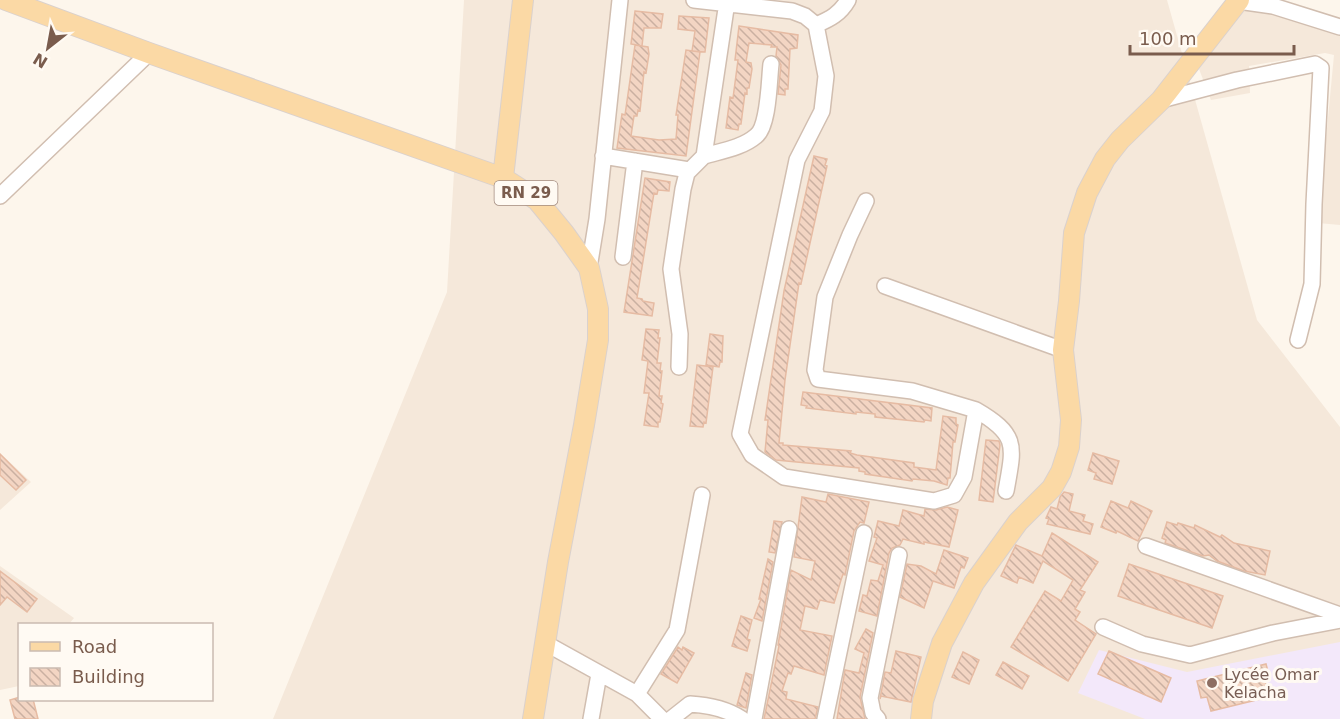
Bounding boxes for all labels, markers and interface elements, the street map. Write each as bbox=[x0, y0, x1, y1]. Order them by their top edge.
north arrow bbox=[18, 18, 78, 78]
scale bar bbox=[1130, 18, 1294, 56]
text: 100 m bbox=[1139, 28, 1197, 49]
text: N bbox=[30, 49, 51, 72]
road number: RN 29 bbox=[494, 181, 558, 205]
legend bbox=[18, 623, 213, 701]
text: Road bbox=[72, 636, 117, 657]
place label: Lycée Omar Kelacha bbox=[1224, 665, 1319, 702]
text: Building bbox=[72, 666, 145, 687]
marker: Lycée Omar Kelacha bbox=[1205, 676, 1219, 690]

